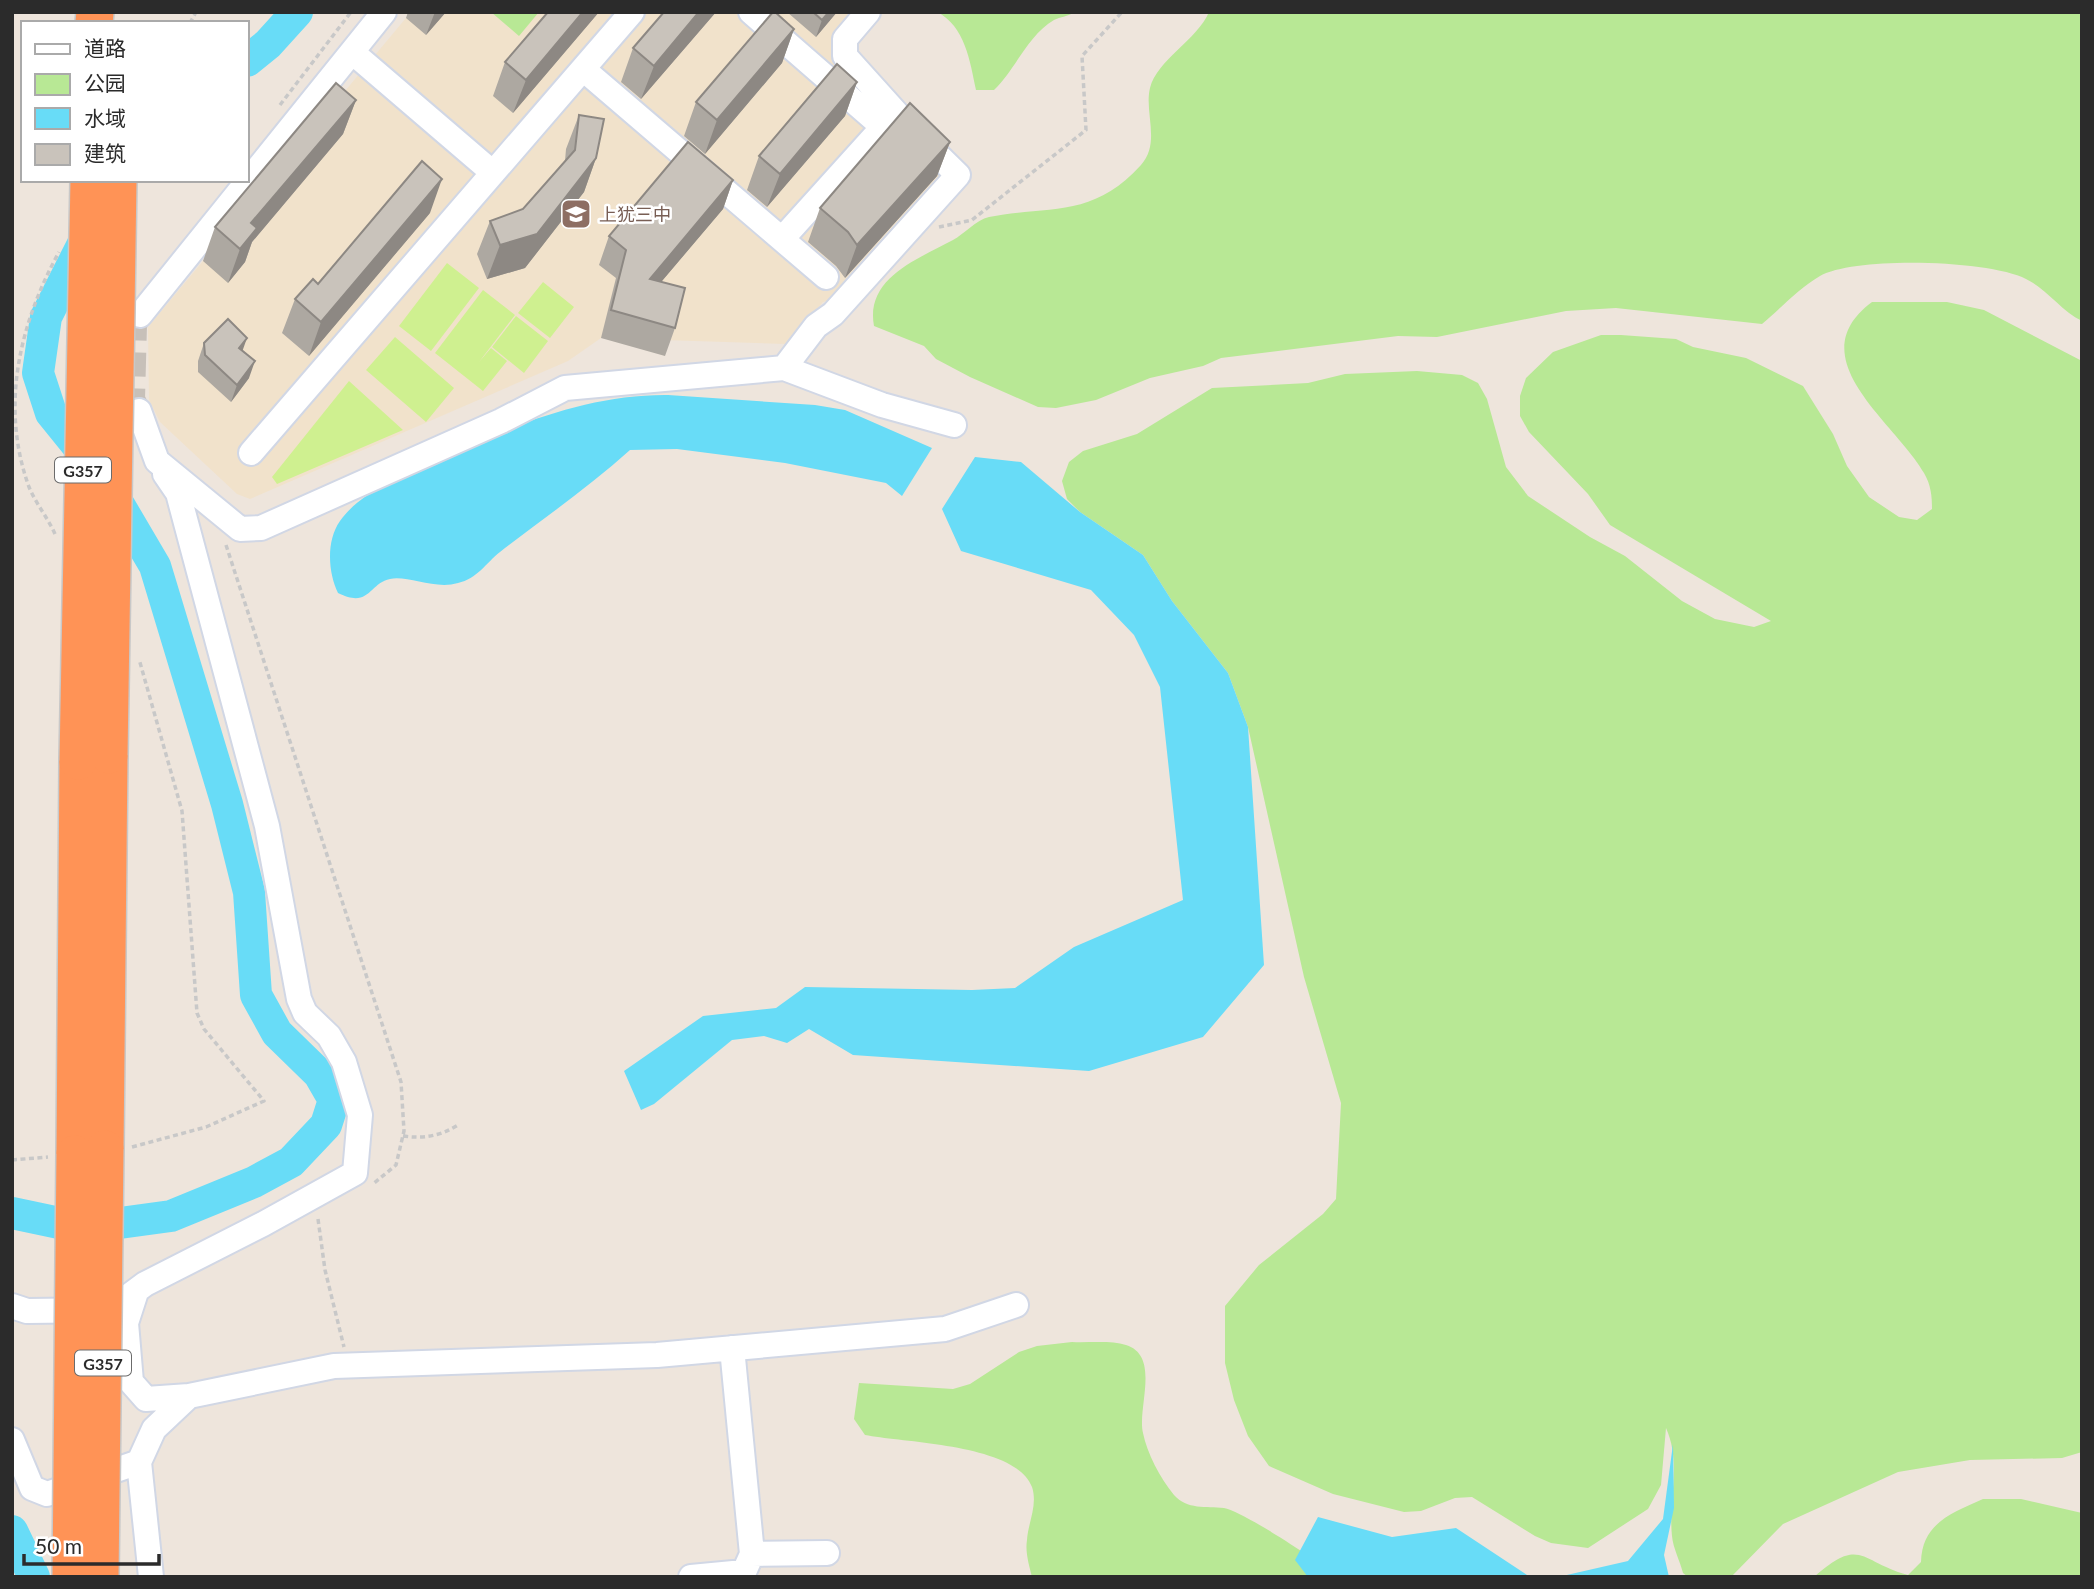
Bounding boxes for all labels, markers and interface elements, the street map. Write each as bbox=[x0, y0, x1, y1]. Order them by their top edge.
legend bbox=[21, 21, 248, 182]
text: 道路 bbox=[84, 35, 126, 60]
text: 公园 bbox=[84, 70, 126, 95]
text: 水域 bbox=[84, 105, 126, 130]
text: 建筑 bbox=[84, 140, 126, 165]
school or university icon: 上犹三中 bbox=[559, 197, 593, 231]
place label: 上犹三中 bbox=[599, 203, 671, 225]
road number: G357 bbox=[55, 457, 111, 482]
road number: G357 bbox=[75, 1350, 131, 1376]
scale bar bbox=[24, 1522, 159, 1566]
text: 50 m bbox=[35, 1533, 82, 1558]

